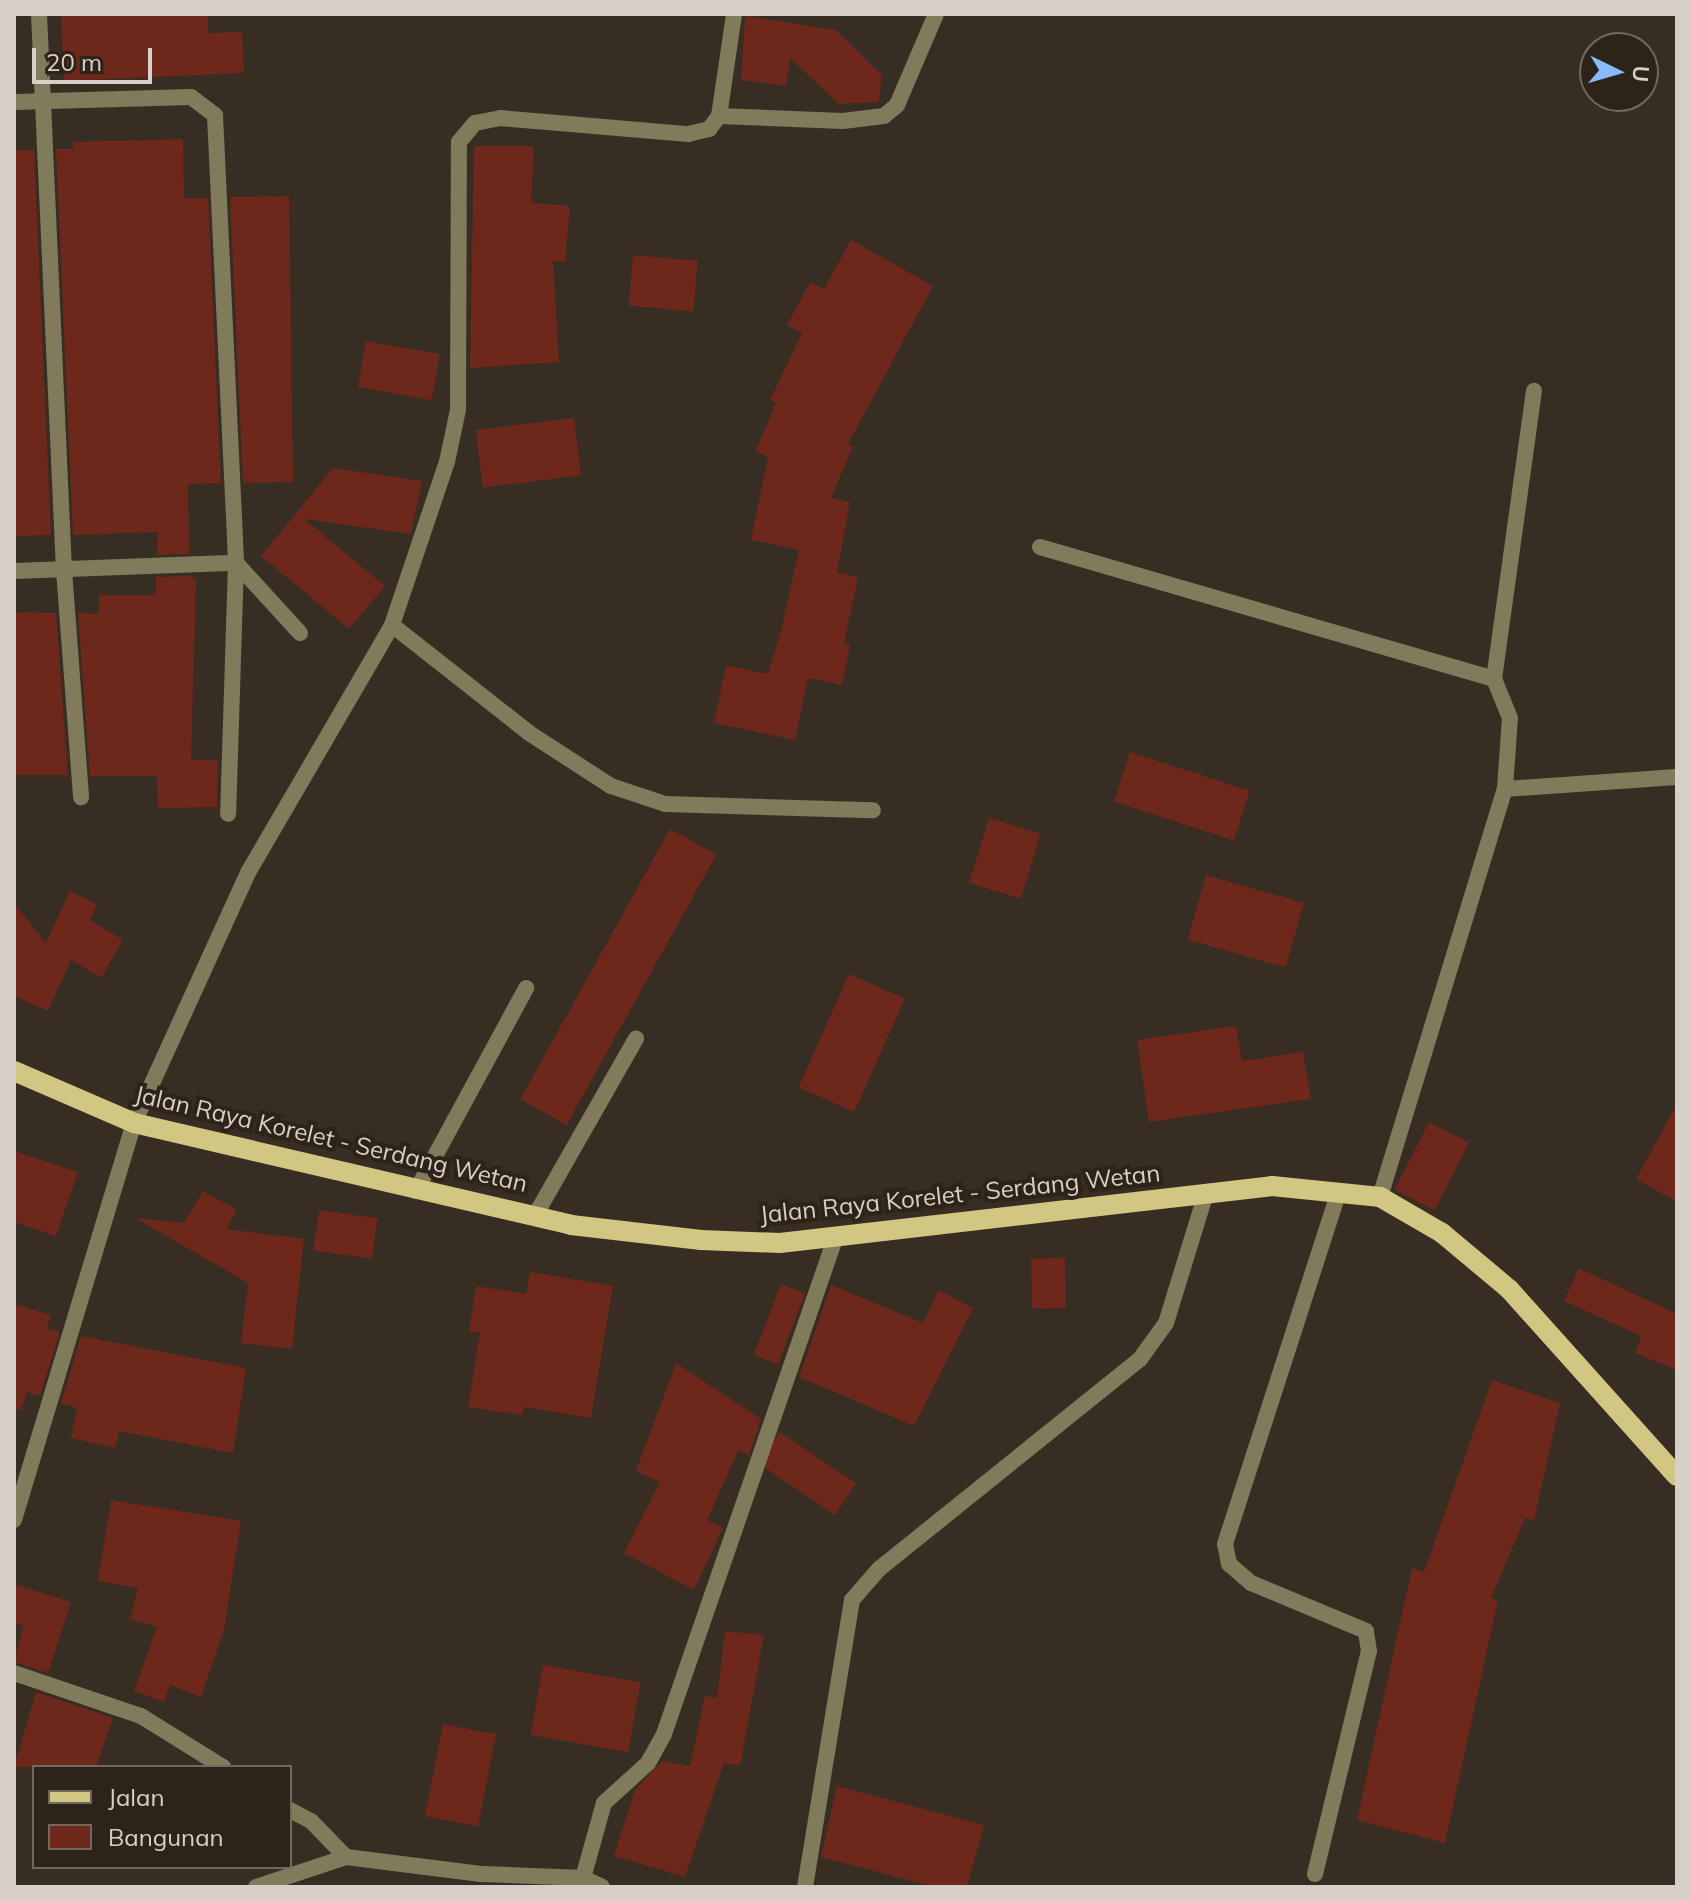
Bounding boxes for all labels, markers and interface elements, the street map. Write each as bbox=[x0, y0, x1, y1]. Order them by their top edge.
scale bar bbox=[36, 32, 156, 82]
north arrow bbox=[1579, 32, 1659, 112]
text: 20 m bbox=[46, 47, 102, 77]
text: U bbox=[1626, 65, 1656, 83]
street label: Jalan Raya Korelet - Serdang Wetan bbox=[132, 1080, 530, 1198]
street label: Jalan Raya Korelet - Serdang Wetan bbox=[758, 1159, 1162, 1229]
legend bbox=[32, 1765, 292, 1869]
text: Jalan bbox=[108, 1782, 164, 1812]
text: Bangunan bbox=[108, 1822, 224, 1852]

